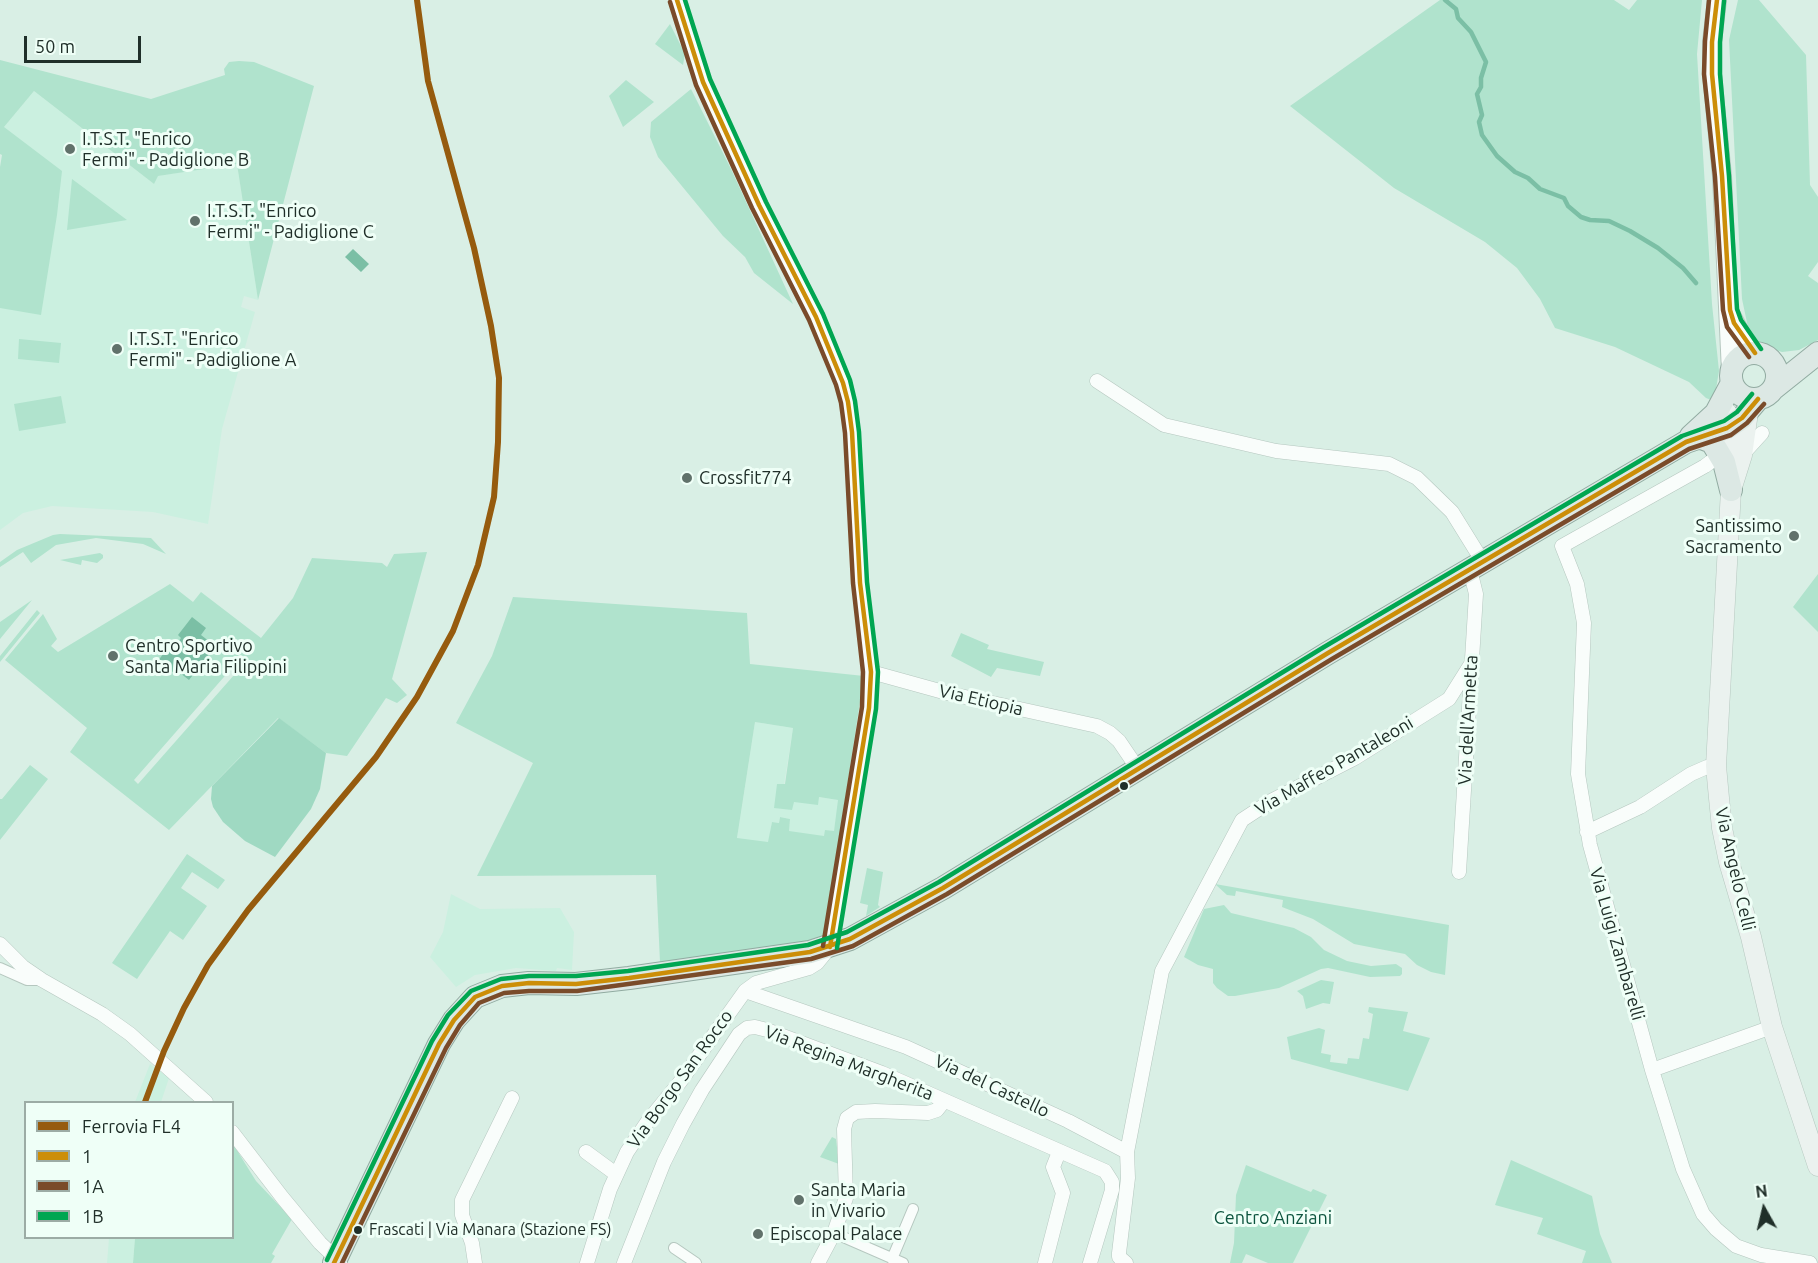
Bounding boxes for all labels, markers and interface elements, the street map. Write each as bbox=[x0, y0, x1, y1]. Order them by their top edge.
scale bar bbox=[27, 24, 144, 62]
text: 50 m bbox=[35, 36, 75, 56]
place label: I.T.S.T. "Enrico Fermi" - Padiglione B bbox=[82, 128, 249, 170]
marker: I.T.S.T. "Enrico Fermi" - Padiglione B bbox=[63, 142, 77, 156]
place label: I.T.S.T. "Enrico Fermi" - Padiglione C bbox=[207, 200, 374, 242]
marker: I.T.S.T. "Enrico Fermi" - Padiglione C bbox=[188, 214, 202, 228]
place label: I.T.S.T. "Enrico Fermi" - Padiglione A bbox=[129, 328, 297, 370]
marker: I.T.S.T. "Enrico Fermi" - Padiglione A bbox=[110, 342, 124, 356]
place label: Crossfit774 bbox=[699, 467, 792, 489]
marker: Crossfit774 bbox=[680, 471, 694, 485]
place label: Santissimo Sacramento bbox=[1686, 515, 1782, 558]
marker: Santissimo Sacramento bbox=[1787, 529, 1801, 543]
place label: Centro Sportivo Santa Maria Filippini bbox=[125, 635, 287, 678]
marker: Centro Sportivo Santa Maria Filippini bbox=[106, 649, 120, 663]
street label: Via dell'Armetta bbox=[1454, 654, 1482, 786]
street label: Via Etiopia bbox=[937, 680, 1025, 720]
street label: Via Maffeo Pantaleoni bbox=[1251, 712, 1417, 820]
unlabelled marker bbox=[1118, 780, 1130, 792]
street label: Via Angelo Celli bbox=[1710, 805, 1760, 933]
street label: Via Luigi Zambarelli bbox=[1585, 865, 1649, 1023]
street label: Via Borgo San Rocco bbox=[623, 1006, 737, 1152]
street label: Via Regina Margherita bbox=[762, 1021, 936, 1105]
street label: Via del Castello bbox=[931, 1050, 1053, 1122]
legend bbox=[24, 1101, 234, 1239]
text: Ferrovia FL4 bbox=[82, 1116, 181, 1136]
text: 1 bbox=[82, 1146, 92, 1166]
text: 1A bbox=[82, 1176, 104, 1196]
place label: Santa Maria in Vivario bbox=[811, 1179, 906, 1222]
north arrow bbox=[1734, 1179, 1794, 1239]
text: N bbox=[1754, 1181, 1769, 1201]
marker: Santa Maria in Vivario bbox=[792, 1193, 806, 1207]
text: 1B bbox=[82, 1206, 104, 1226]
park label: Centro Anziani bbox=[1214, 1207, 1332, 1229]
place label: Frascati | Via Manara (Stazione FS) bbox=[369, 1220, 612, 1240]
place label: Episcopal Palace bbox=[770, 1223, 902, 1245]
marker: Frascati | Via Manara (Stazione FS) bbox=[352, 1224, 364, 1236]
marker: Episcopal Palace bbox=[751, 1227, 765, 1241]

